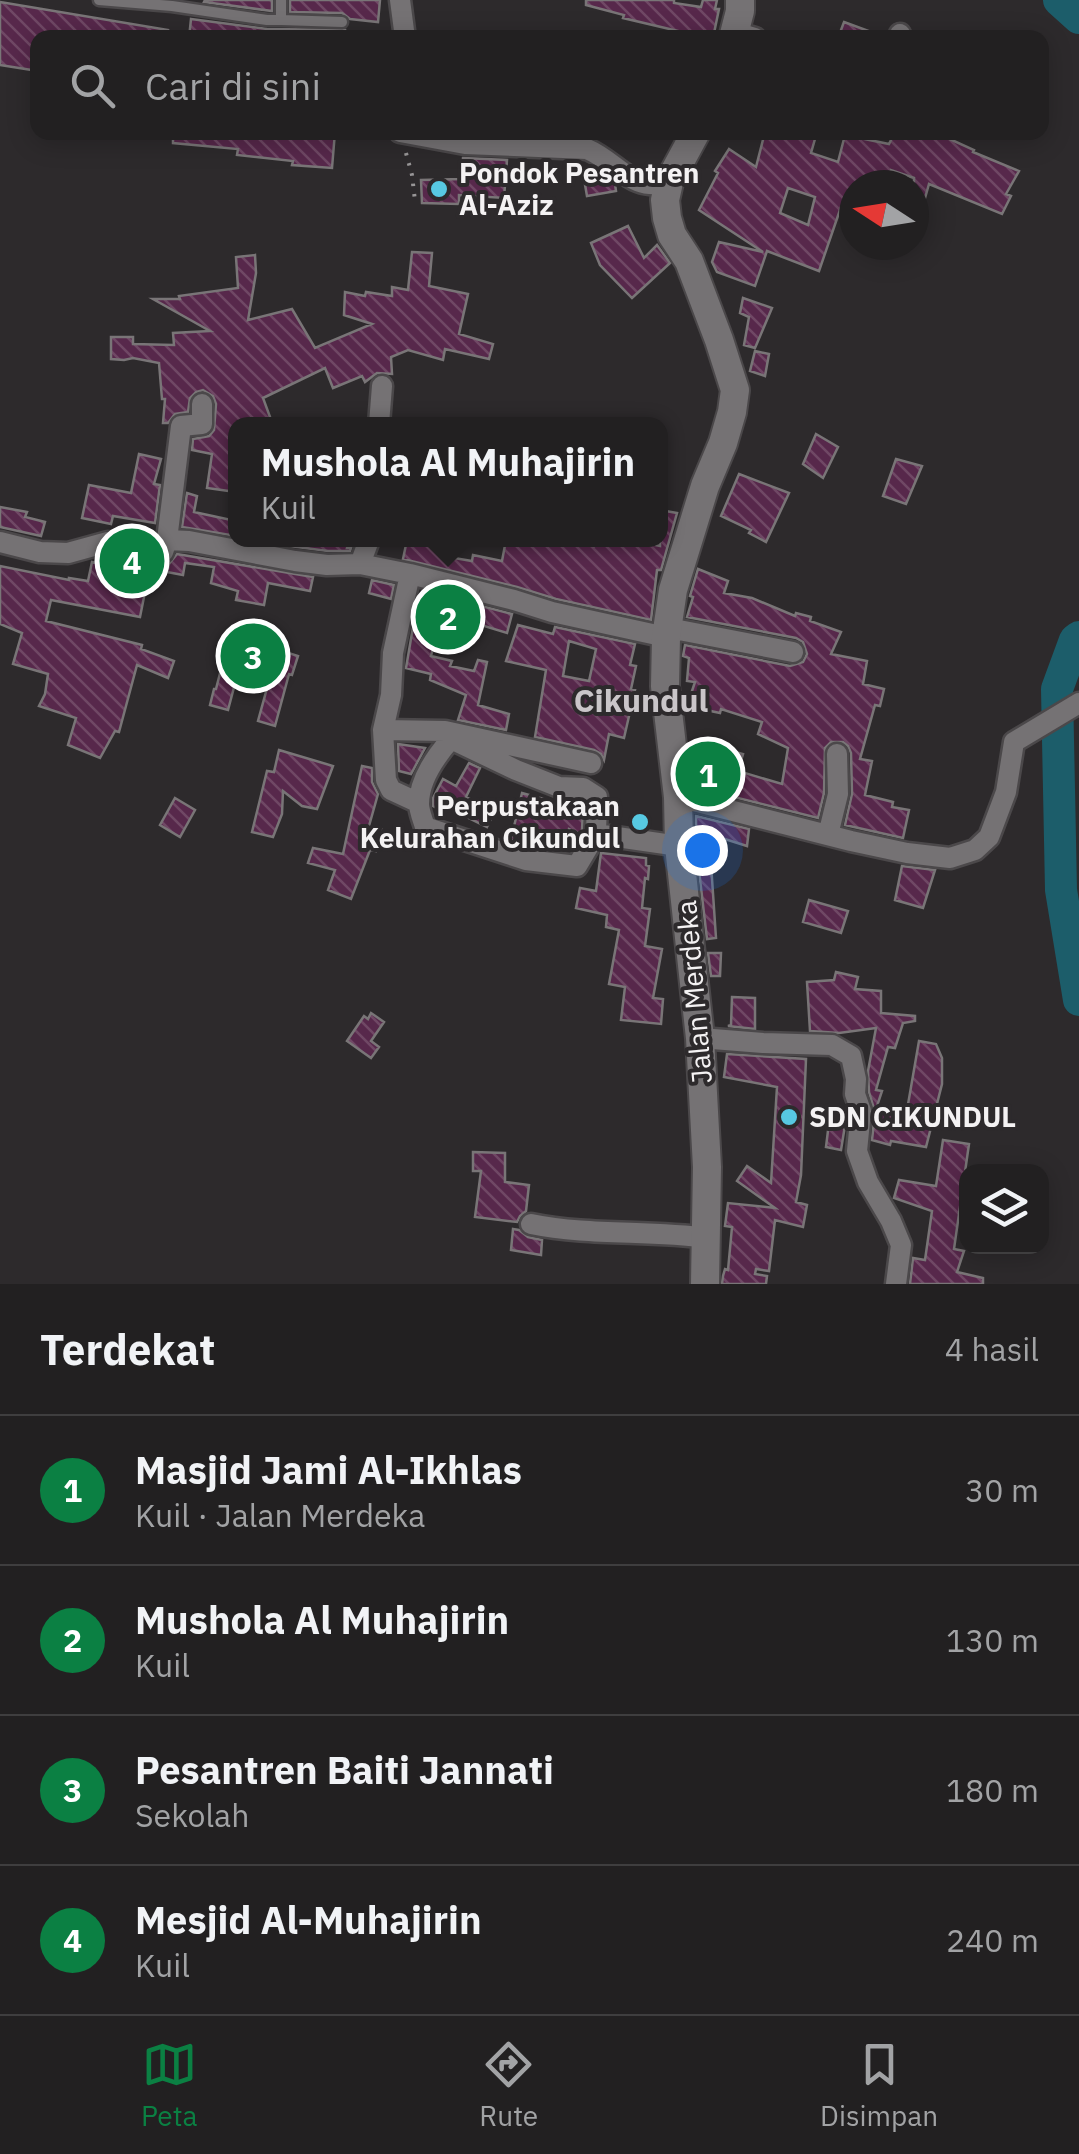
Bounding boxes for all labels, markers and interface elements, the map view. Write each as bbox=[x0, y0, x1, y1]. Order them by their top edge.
search box bbox=[30, 30, 1049, 140]
icon: search bbox=[65, 58, 120, 113]
text: Cari di sini bbox=[145, 61, 321, 110]
place label: Pondok Pesantren Al-Aziz bbox=[459, 154, 699, 223]
north arrow bbox=[839, 170, 929, 260]
marker: Pondok Pesantren Al-Aziz bbox=[428, 178, 450, 200]
popup bbox=[228, 417, 668, 547]
text: Mushola Al Muhajirin bbox=[261, 437, 635, 486]
text: Kuil bbox=[261, 486, 316, 528]
pin: 4 bbox=[100, 524, 164, 598]
pin: 2 bbox=[416, 580, 480, 654]
pin: 3 bbox=[220, 618, 286, 694]
district label: Cikundul bbox=[574, 679, 709, 721]
pin: 1 bbox=[676, 736, 740, 812]
place label: Perpustakaan Kelurahan Cikundul bbox=[360, 787, 620, 856]
marker: Perpustakaan Kelurahan Cikundul bbox=[629, 811, 651, 833]
your location bbox=[677, 825, 728, 876]
street label: Jalan Merdeka bbox=[667, 899, 720, 1085]
place label: SDN CIKUNDUL bbox=[809, 1098, 1016, 1135]
marker: SDN CIKUNDUL bbox=[778, 1106, 800, 1128]
map controls bbox=[959, 1164, 1049, 1254]
button: layers bbox=[959, 1164, 1049, 1254]
text: Terdekat bbox=[40, 1322, 215, 1377]
text: 4 hasil bbox=[945, 1328, 1039, 1370]
text: Masjid Jami Al-Ikhlas bbox=[135, 1445, 522, 1494]
text: 1 bbox=[63, 1469, 82, 1511]
text: 30 m bbox=[965, 1469, 1039, 1511]
text: Kuil · Jalan Merdeka bbox=[135, 1494, 425, 1536]
text: Mushola Al Muhajirin bbox=[135, 1595, 509, 1644]
text: 2 bbox=[63, 1619, 82, 1661]
text: 130 m bbox=[946, 1619, 1039, 1661]
text: Kuil bbox=[135, 1644, 190, 1686]
text: Pesantren Baiti Jannati bbox=[135, 1745, 554, 1794]
text: 3 bbox=[63, 1769, 82, 1811]
text: 180 m bbox=[946, 1769, 1039, 1811]
text: Sekolah bbox=[135, 1794, 249, 1836]
text: Mesjid Al-Muhajirin bbox=[135, 1895, 482, 1944]
text: 4 bbox=[63, 1919, 82, 1961]
text: 240 m bbox=[946, 1919, 1039, 1961]
text: Kuil bbox=[135, 1944, 190, 1986]
tab: Peta bbox=[141, 2037, 197, 2134]
tab: Rute bbox=[479, 2037, 538, 2134]
tab: Disimpan bbox=[820, 2037, 938, 2134]

